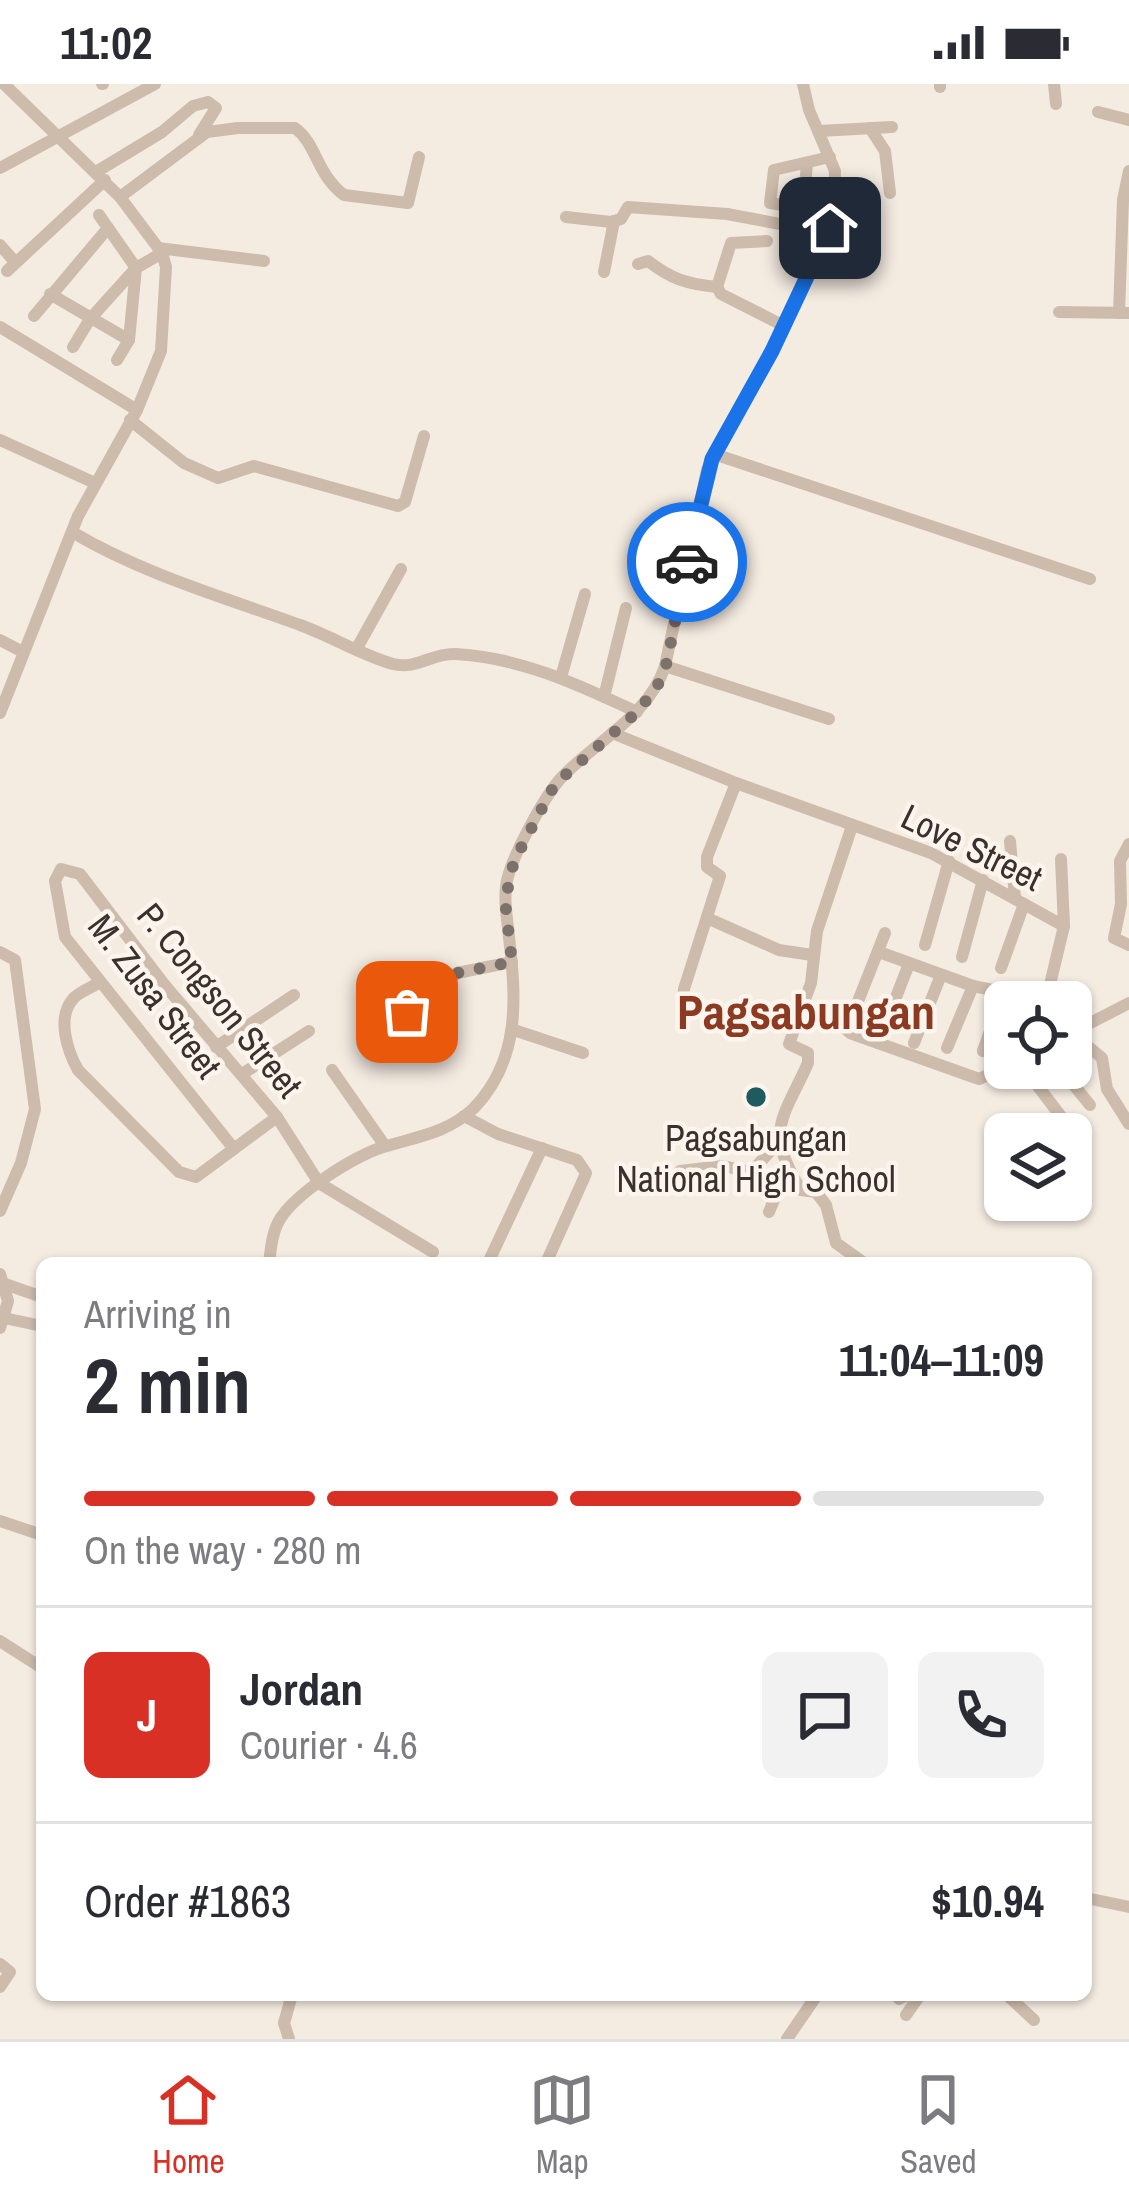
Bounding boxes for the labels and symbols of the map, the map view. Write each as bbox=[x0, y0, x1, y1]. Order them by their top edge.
pin bbox=[779, 177, 881, 279]
courier bbox=[627, 502, 747, 622]
street label: Love Street bbox=[894, 792, 1050, 902]
street label: P. Congson Street bbox=[127, 893, 313, 1107]
street label: M. Zusa Street bbox=[78, 904, 232, 1088]
pin bbox=[356, 961, 458, 1063]
district label: Pagsabungan bbox=[677, 979, 935, 1044]
marker: Pagsabungan National High School bbox=[743, 1084, 769, 1110]
place label: Pagsabungan National High School bbox=[617, 1114, 895, 1203]

